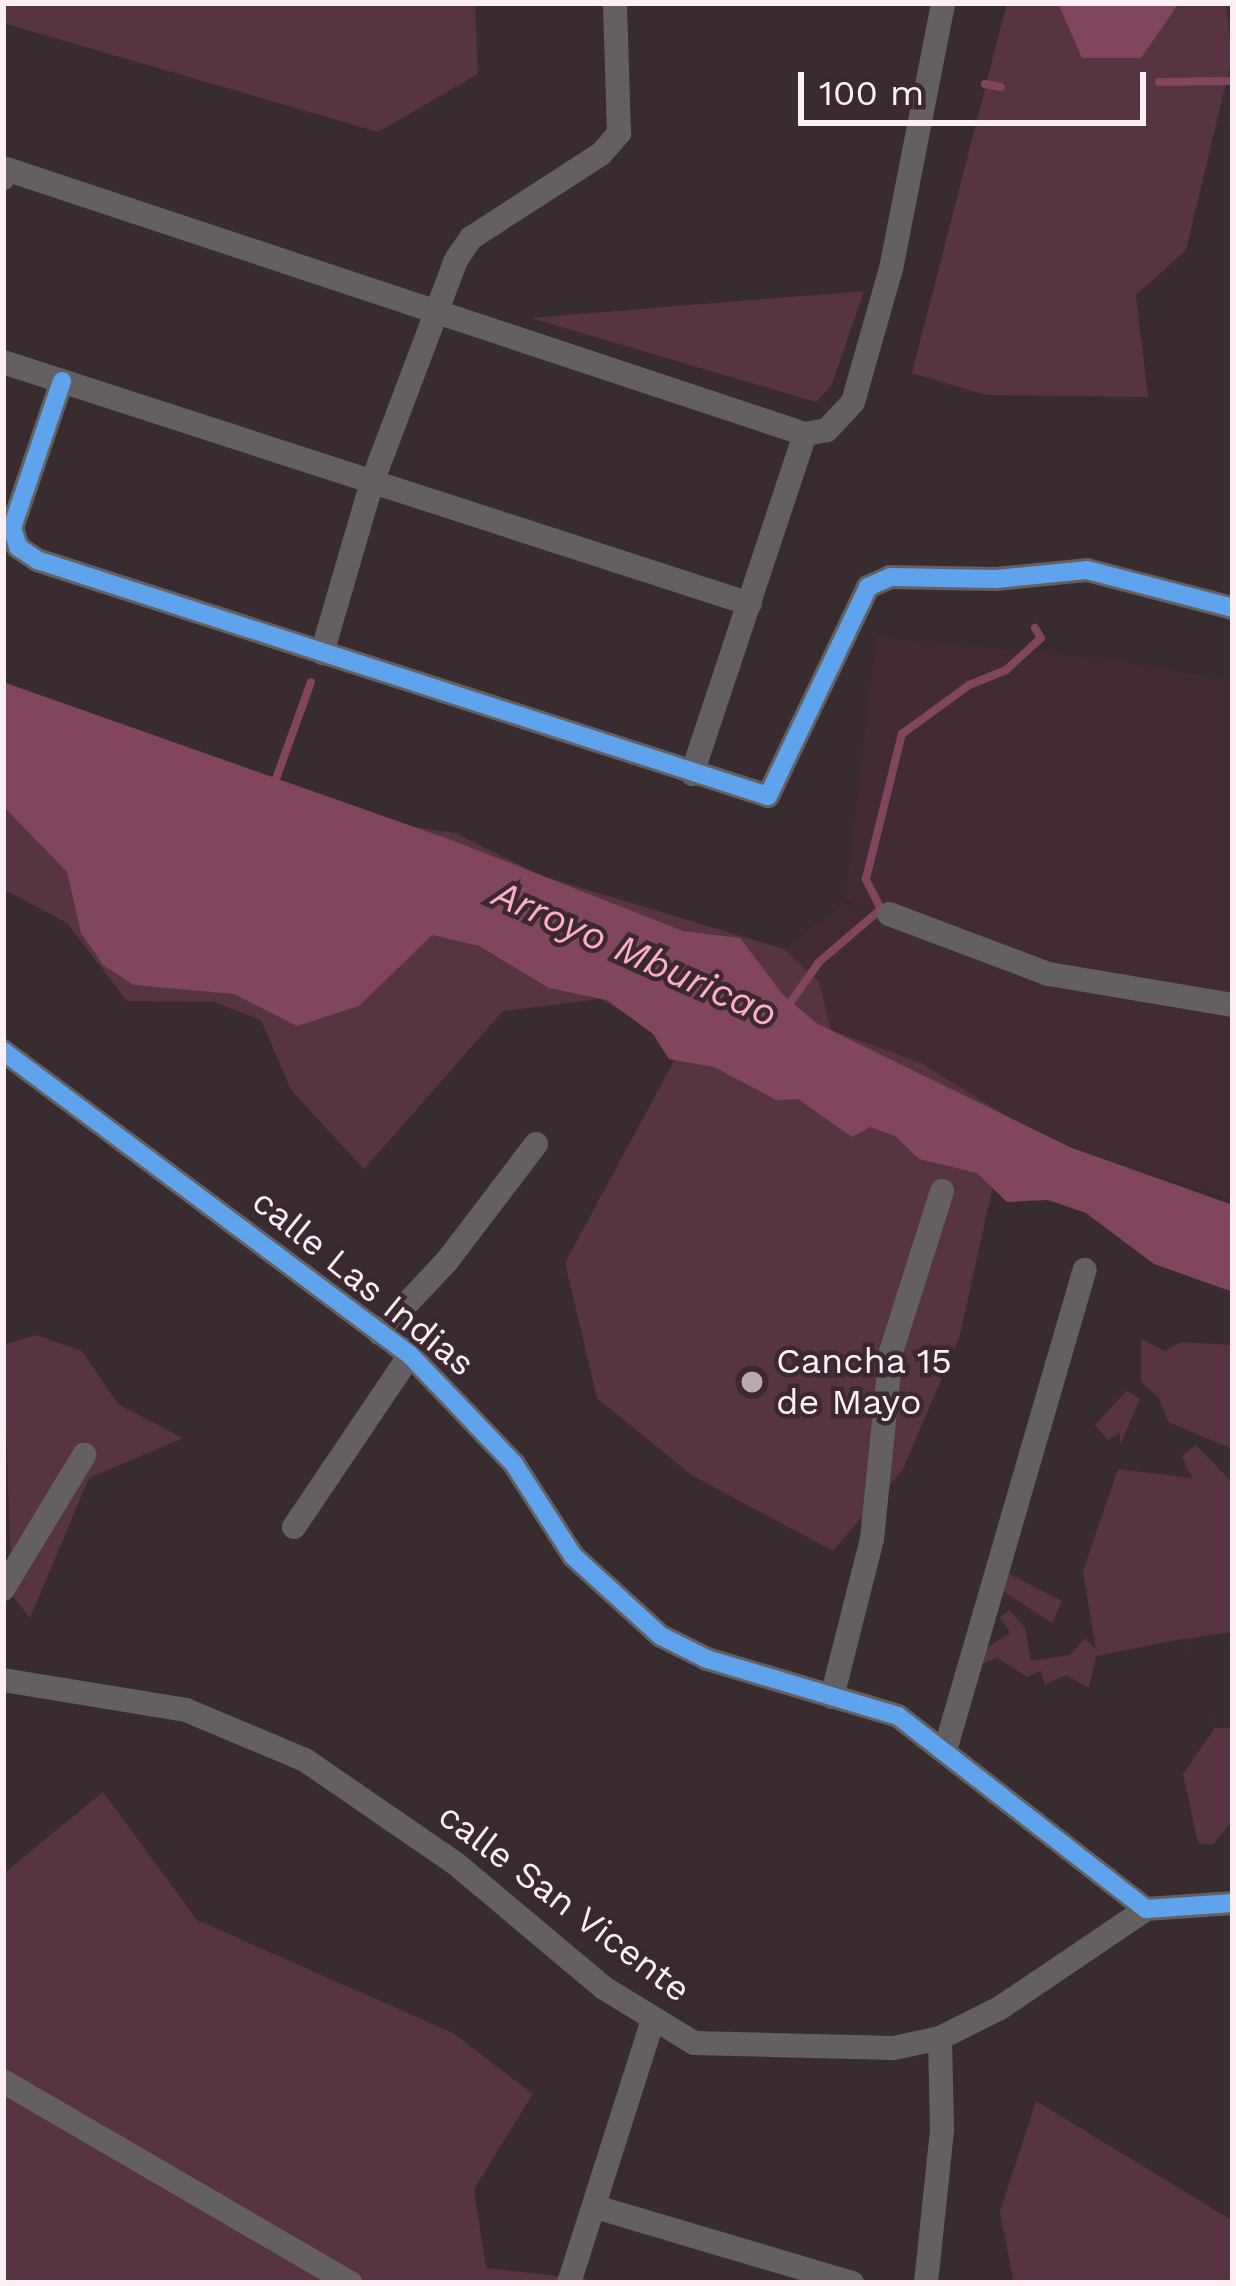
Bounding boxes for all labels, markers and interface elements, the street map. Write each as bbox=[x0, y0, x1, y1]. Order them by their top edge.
scale bar bbox=[804, 48, 1152, 122]
text: 100 m bbox=[819, 72, 924, 114]
water label: Arroyo Mburicao bbox=[485, 870, 785, 1038]
street label: calle Las Indias bbox=[243, 1180, 483, 1386]
place label: Cancha 15 de Mayo bbox=[776, 1339, 953, 1424]
marker: Cancha 15 de Mayo bbox=[739, 1369, 765, 1395]
street label: calle San Vicente bbox=[429, 1794, 699, 2012]

